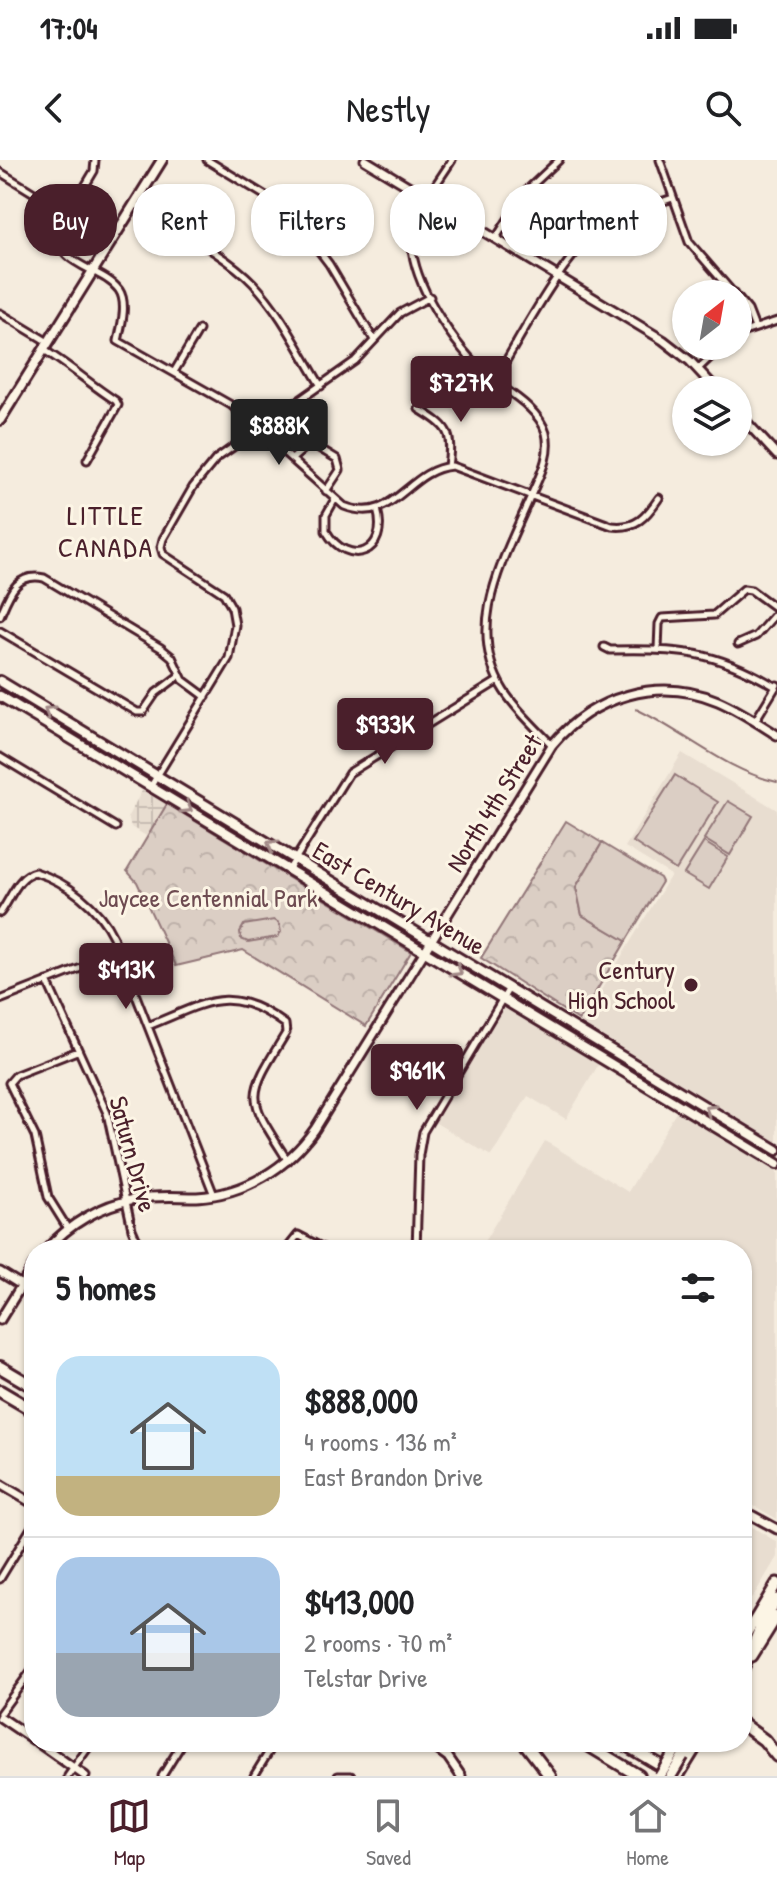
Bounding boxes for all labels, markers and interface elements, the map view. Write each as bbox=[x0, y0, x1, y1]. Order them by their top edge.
text: 17:04 bbox=[40, 8, 97, 48]
text: Nestly bbox=[346, 84, 431, 133]
icon: back bbox=[32, 86, 76, 130]
icon: search bbox=[701, 86, 745, 130]
chip: Buy bbox=[24, 184, 117, 256]
chip: Rent bbox=[133, 184, 235, 256]
chip: Filters bbox=[251, 184, 374, 256]
chip: New bbox=[390, 184, 485, 256]
chip: Apartment bbox=[501, 184, 667, 256]
north arrow bbox=[672, 280, 752, 360]
map controls bbox=[672, 280, 752, 456]
pin: $727K bbox=[405, 356, 517, 424]
text: $727K bbox=[429, 364, 493, 399]
button: layers bbox=[672, 376, 752, 456]
pin: $888K bbox=[223, 399, 335, 467]
text: $888K bbox=[249, 407, 309, 442]
district label: LITTLE CANADA bbox=[58, 496, 154, 566]
pin: $933K bbox=[329, 698, 441, 766]
one-way arrow bbox=[43, 705, 58, 721]
text: $933K bbox=[355, 706, 415, 741]
street label: North 4th Street bbox=[437, 726, 550, 878]
one-way arrow bbox=[178, 798, 193, 814]
street label: East Century Avenue bbox=[307, 832, 492, 963]
one-way arrow bbox=[266, 840, 281, 855]
park label: Jaycee Centennial Park bbox=[98, 880, 318, 915]
pin: $413K bbox=[70, 943, 182, 1011]
text: $413K bbox=[97, 951, 155, 986]
place label: Century High School bbox=[568, 952, 675, 1017]
one-way arrow bbox=[448, 962, 463, 977]
marker: Century High School bbox=[682, 976, 700, 994]
pin: $961K bbox=[361, 1044, 473, 1112]
text: $961K bbox=[389, 1052, 445, 1087]
street label: Saturn Drive bbox=[101, 1092, 166, 1215]
one-way arrow bbox=[704, 1104, 719, 1120]
text: 5 homes bbox=[56, 1265, 156, 1311]
icon: filters bbox=[676, 1266, 720, 1310]
text: $888,000 bbox=[304, 1378, 418, 1424]
icon: home bbox=[120, 1388, 216, 1484]
text: 4 rooms · 136 m² bbox=[304, 1424, 457, 1459]
text: East Brandon Drive bbox=[304, 1459, 483, 1494]
text: $413,000 bbox=[304, 1579, 414, 1625]
icon: home bbox=[120, 1589, 216, 1685]
text: 2 rooms · 70 m² bbox=[304, 1625, 452, 1660]
text: Telstar Drive bbox=[304, 1660, 428, 1695]
tab: Map bbox=[107, 1794, 151, 1872]
tab: Saved bbox=[366, 1794, 411, 1872]
tab: Home bbox=[626, 1794, 670, 1872]

